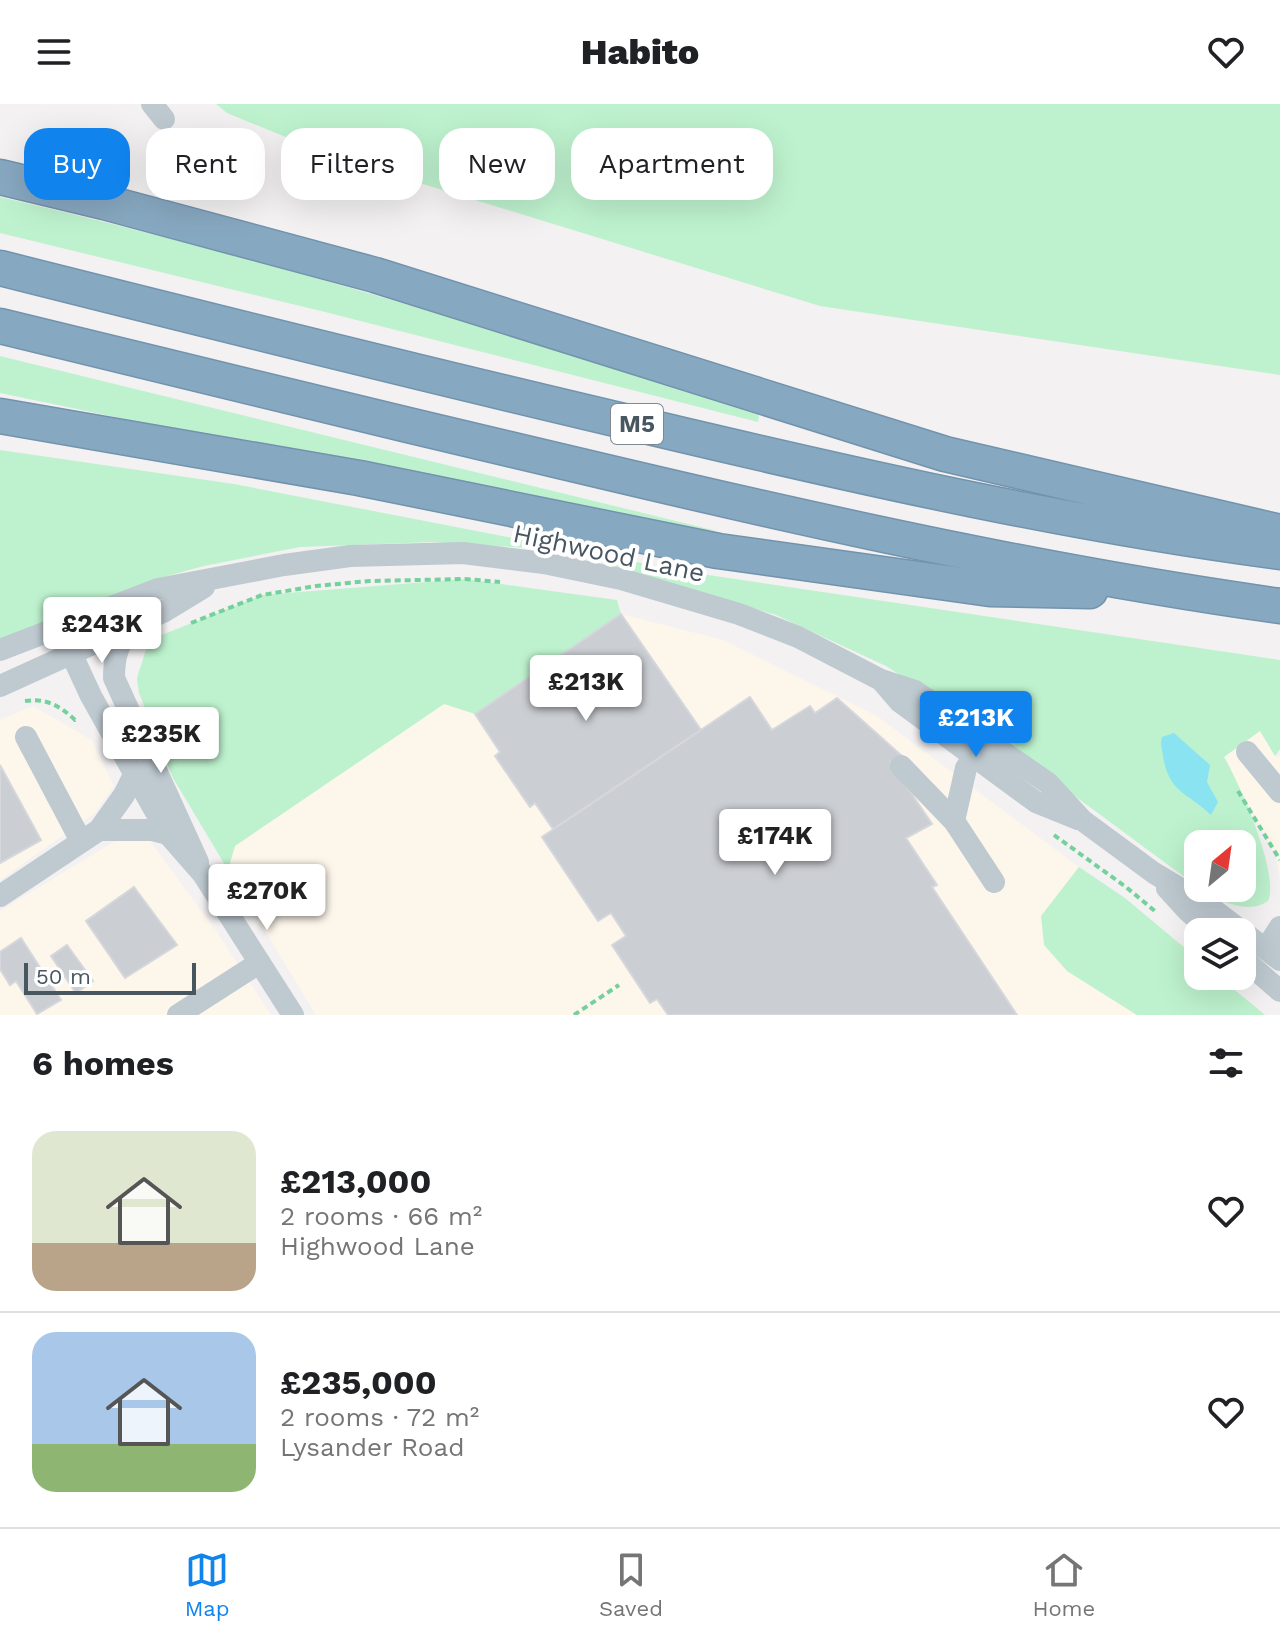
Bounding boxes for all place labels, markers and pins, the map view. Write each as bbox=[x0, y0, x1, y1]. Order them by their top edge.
pin: £243K bbox=[46, 597, 158, 665]
pin: £213K bbox=[530, 655, 642, 723]
pin: £213K bbox=[920, 691, 1032, 759]
pin: £235K bbox=[105, 707, 217, 775]
pin: £174K bbox=[719, 809, 831, 877]
pin: £270K bbox=[211, 864, 323, 932]

